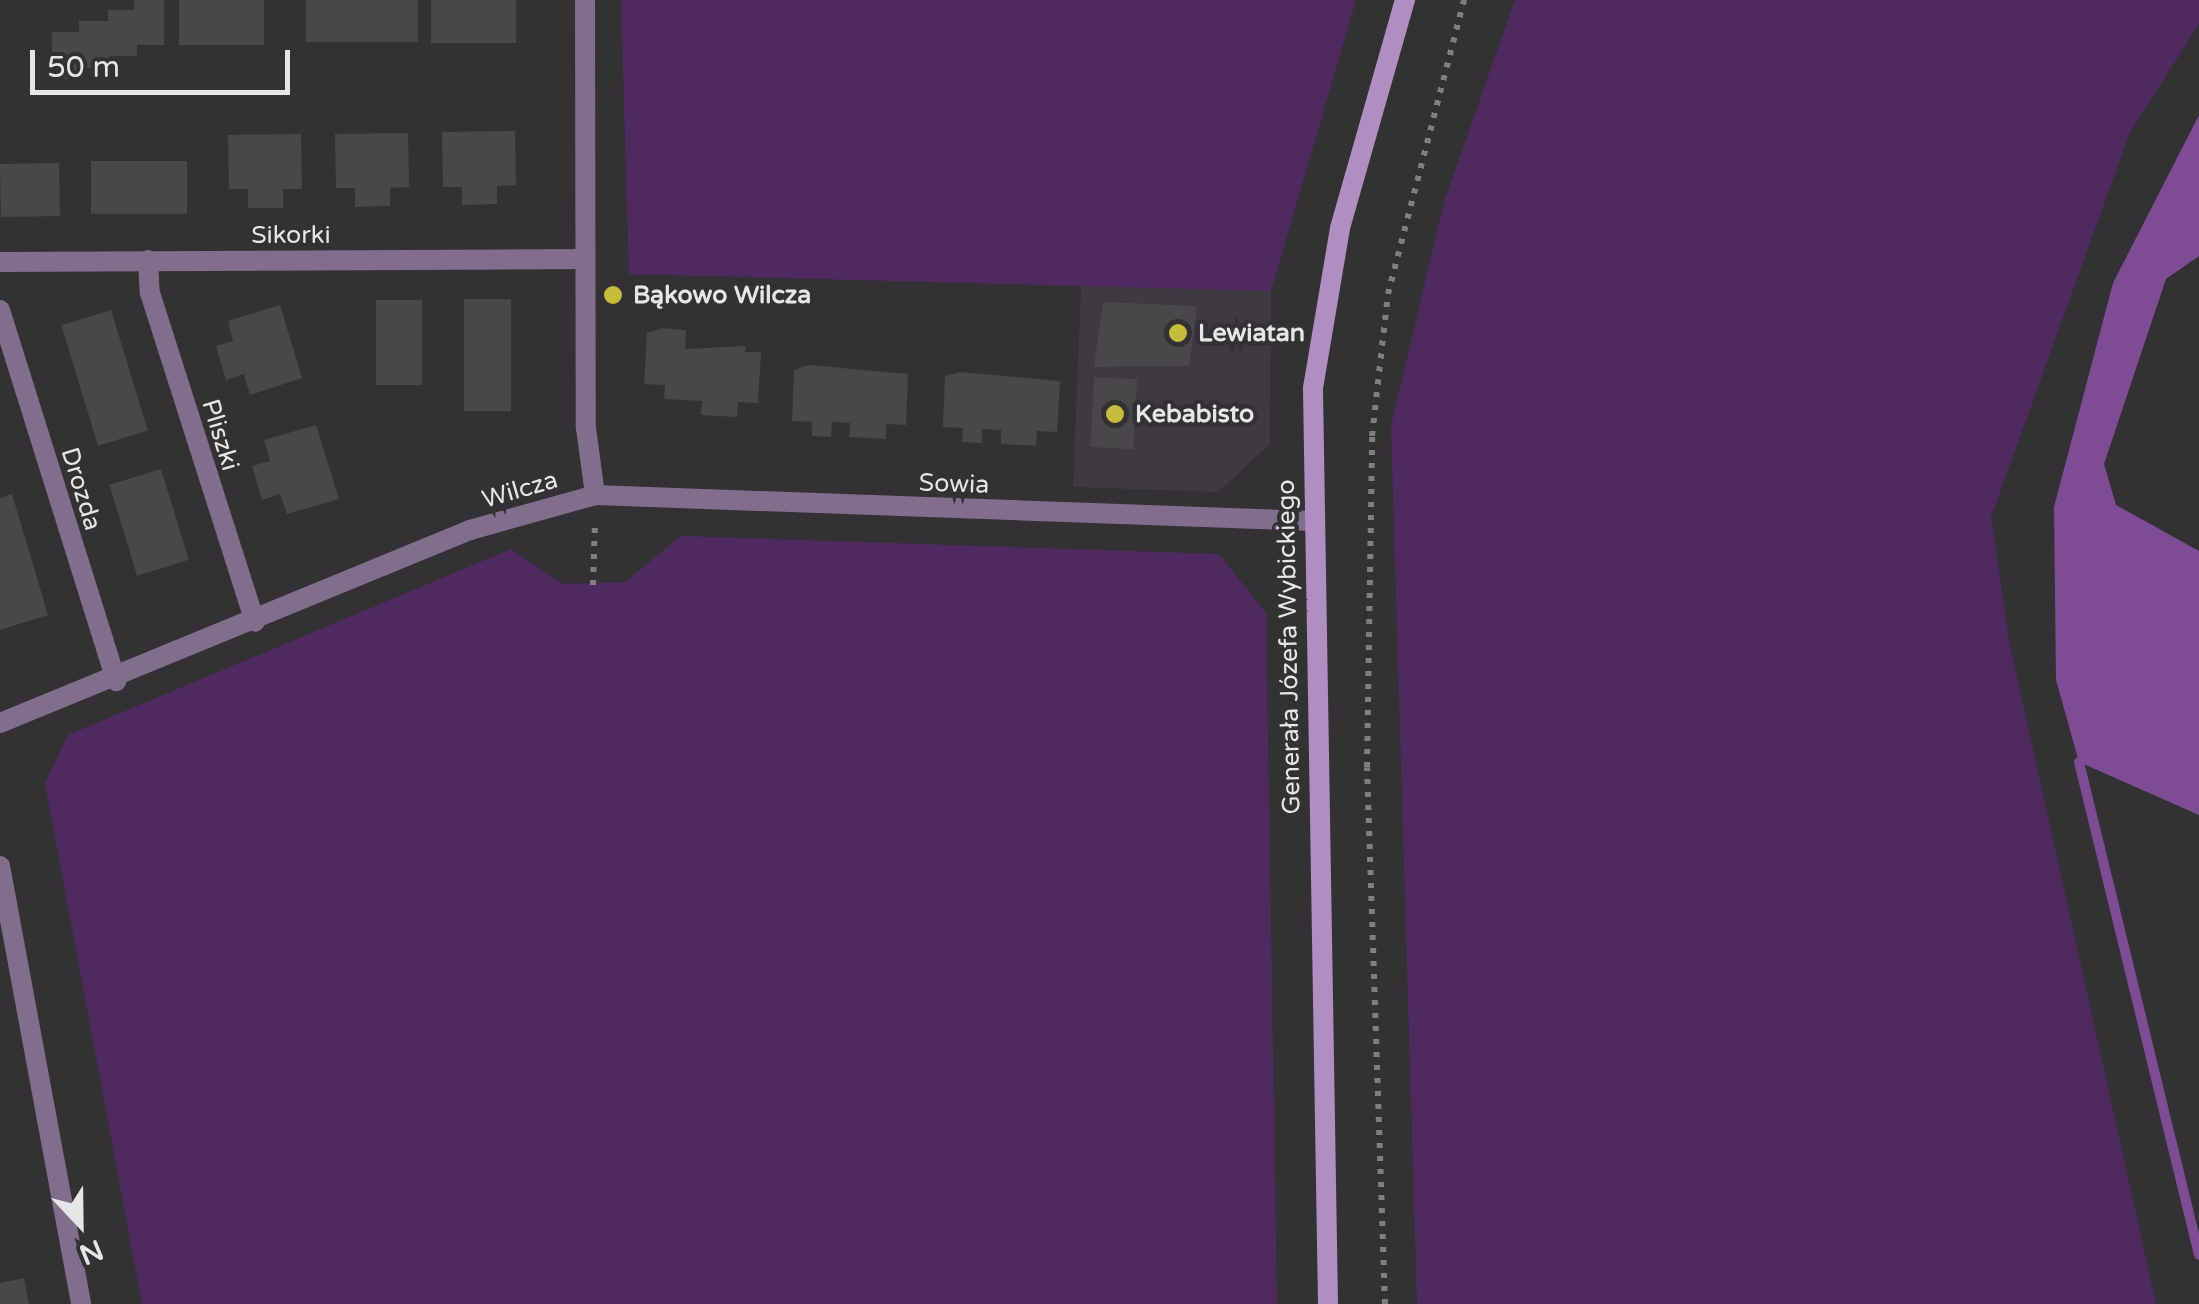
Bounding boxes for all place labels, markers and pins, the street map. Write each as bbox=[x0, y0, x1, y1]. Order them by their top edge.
place label: Bąkowo Wilcza bbox=[633, 280, 811, 310]
marker: Bąkowo Wilcza bbox=[602, 284, 624, 306]
place label: Lewiatan bbox=[1198, 318, 1305, 348]
marker: Lewiatan bbox=[1167, 322, 1189, 344]
place label: Kebabisto bbox=[1135, 399, 1254, 429]
marker: Kebabisto bbox=[1104, 403, 1126, 425]

